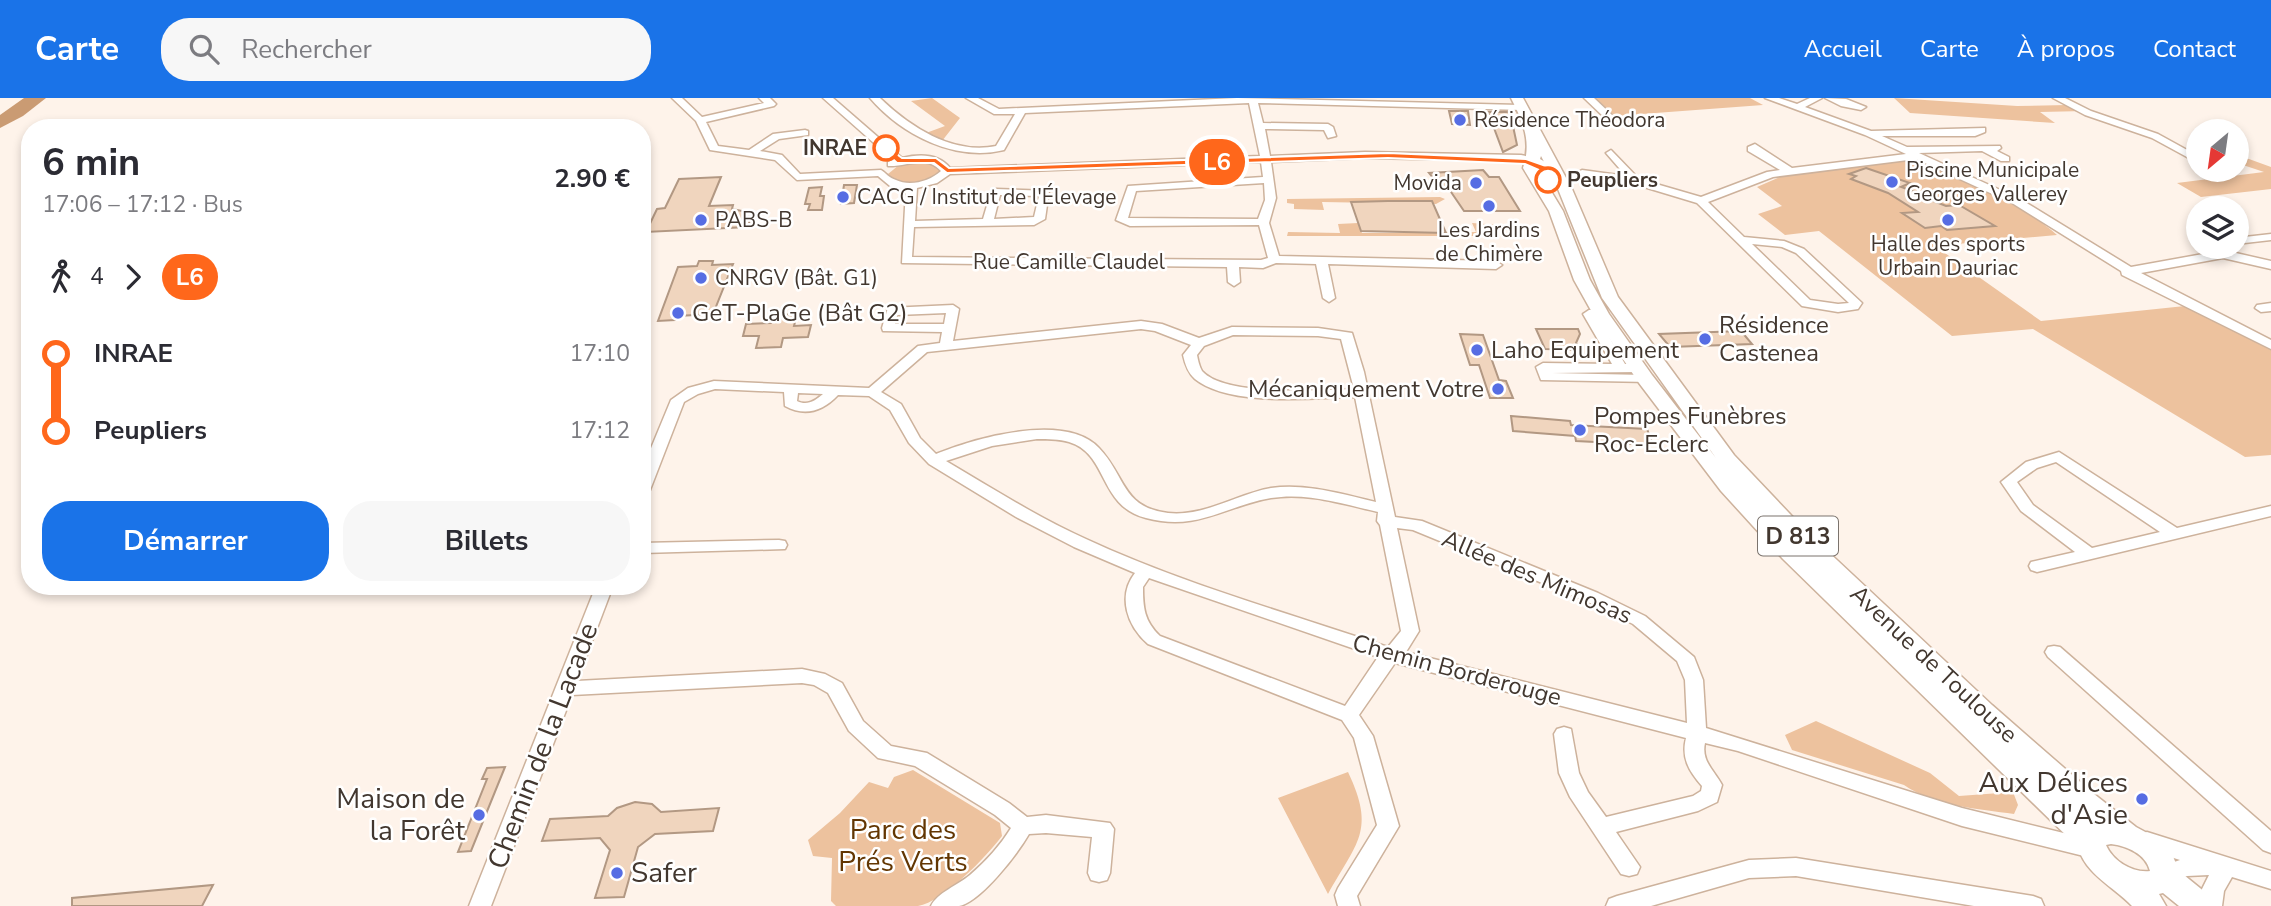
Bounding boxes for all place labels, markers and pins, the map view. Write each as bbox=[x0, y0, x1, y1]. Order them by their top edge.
place label: Résidence Théodora bbox=[1474, 106, 1665, 134]
marker: Résidence Théodora bbox=[1452, 112, 1468, 128]
place label: INRAE bbox=[803, 134, 867, 162]
marker: INRAE bbox=[873, 135, 899, 161]
place label: Piscine Municipale Georges Vallerey bbox=[1906, 156, 2079, 208]
place label: Peupliers bbox=[1567, 166, 1658, 194]
marker: Peupliers bbox=[1535, 167, 1561, 193]
place label: Movida bbox=[1393, 169, 1462, 197]
marker: Piscine Municipale Georges Vallerey bbox=[1884, 174, 1900, 190]
marker: Movida bbox=[1468, 175, 1484, 191]
place label: CACG / Institut de l'Élevage bbox=[857, 183, 1116, 211]
marker: CACG / Institut de l'Élevage bbox=[835, 189, 851, 205]
marker: Les Jardins de Chimère bbox=[1481, 198, 1497, 214]
place label: PABS-B bbox=[715, 206, 792, 234]
marker: PABS-B bbox=[693, 212, 709, 228]
marker: Halle des sports Urbain Dauriac bbox=[1940, 212, 1956, 228]
place label: Les Jardins de Chimère bbox=[1435, 216, 1543, 268]
place label: Halle des sports Urbain Dauriac bbox=[1871, 230, 2025, 282]
place label: CNRGV (Bât. G1) bbox=[715, 264, 878, 292]
marker: CNRGV (Bât. G1) bbox=[693, 270, 709, 286]
place label: GeT-PlaGe (Bât G2) bbox=[692, 297, 908, 329]
marker: GeT-PlaGe (Bât G2) bbox=[670, 305, 686, 321]
place label: Résidence Castenea bbox=[1719, 309, 1829, 369]
marker: Résidence Castenea bbox=[1697, 331, 1713, 347]
place label: Laho Equipement bbox=[1491, 334, 1680, 366]
marker: Laho Equipement bbox=[1469, 342, 1485, 358]
place label: Mécaniquement Votre bbox=[1248, 373, 1484, 405]
marker: Mécaniquement Votre bbox=[1490, 381, 1506, 397]
place label: Pompes Funèbres Roc-Eclerc bbox=[1594, 400, 1787, 460]
marker: Pompes Funèbres Roc-Eclerc bbox=[1572, 422, 1588, 438]
place label: Aux Délices d'Asie bbox=[1978, 764, 2128, 834]
place label: Maison de la Forêt bbox=[336, 780, 465, 850]
marker: Aux Délices d'Asie bbox=[2134, 791, 2150, 807]
marker: Maison de la Forêt bbox=[471, 807, 487, 823]
place label: Safer bbox=[631, 854, 697, 892]
marker: Safer bbox=[609, 865, 625, 881]

